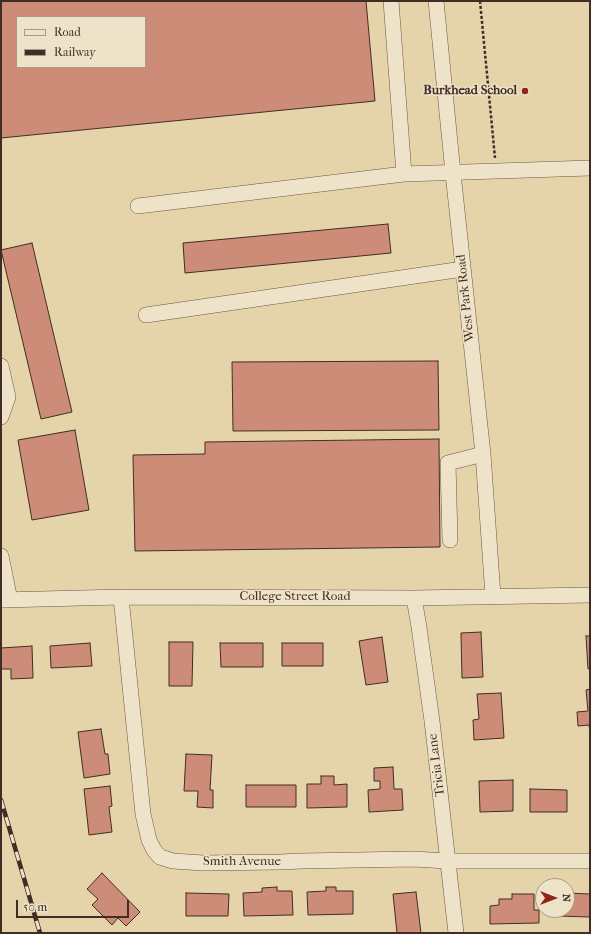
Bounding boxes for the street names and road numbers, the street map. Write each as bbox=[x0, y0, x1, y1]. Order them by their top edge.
street label: West Park Road bbox=[454, 253, 478, 343]
street label: College Street Road bbox=[240, 589, 350, 605]
street label: Tricia Lane bbox=[425, 733, 449, 797]
street label: Smith Avenue bbox=[203, 854, 281, 870]

